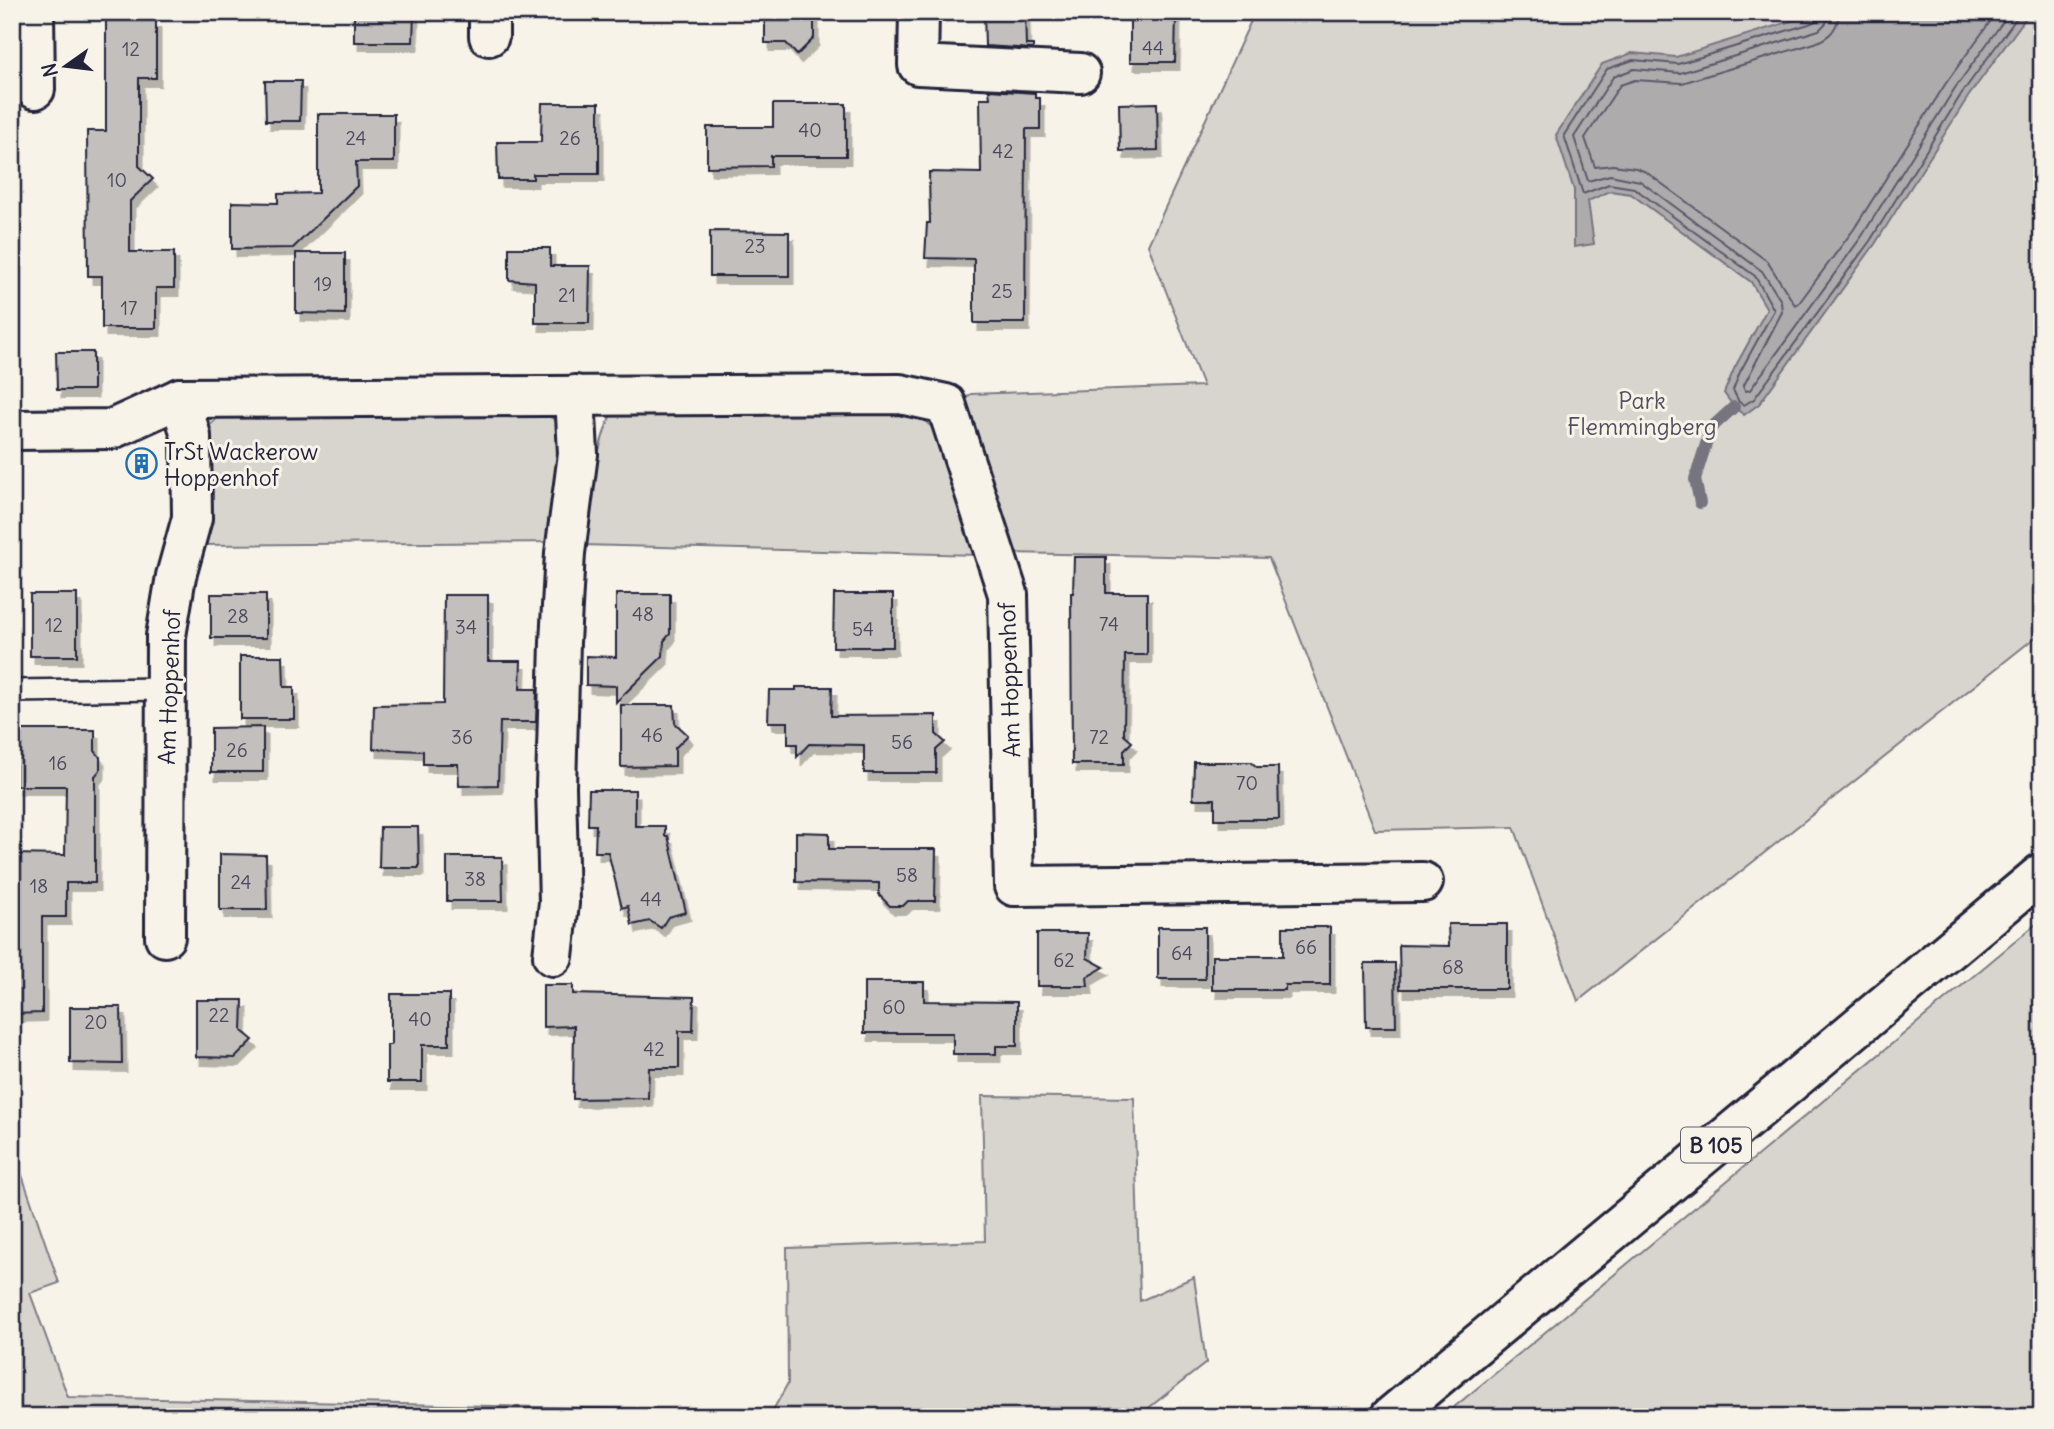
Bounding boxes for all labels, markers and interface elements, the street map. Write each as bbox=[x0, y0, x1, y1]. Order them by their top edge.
north arrow bbox=[32, 32, 102, 102]
house number: 44 bbox=[1142, 36, 1164, 60]
house number: 12 bbox=[122, 37, 140, 61]
text: N bbox=[36, 61, 63, 79]
house number: 40 bbox=[798, 118, 822, 142]
house number: 24 bbox=[345, 126, 367, 150]
house number: 26 bbox=[559, 126, 581, 150]
house number: 42 bbox=[992, 139, 1014, 163]
house number: 10 bbox=[107, 168, 127, 192]
house number: 23 bbox=[744, 234, 766, 258]
house number: 19 bbox=[314, 272, 332, 296]
house number: 25 bbox=[991, 279, 1013, 303]
house number: 21 bbox=[558, 283, 576, 307]
house number: 17 bbox=[121, 296, 137, 320]
park label: Park Flemmingberg bbox=[1567, 386, 1717, 441]
place label: TrSt Wackerow Hoppenhof bbox=[164, 437, 318, 492]
building icon: TrSt Wackerow Hoppenhof bbox=[124, 447, 158, 481]
street label: Am Hoppenhof bbox=[992, 601, 1026, 758]
house number: 48 bbox=[632, 602, 654, 626]
house number: 28 bbox=[227, 604, 249, 628]
street label: Am Hoppenhof bbox=[152, 608, 186, 765]
house number: 74 bbox=[1099, 612, 1119, 636]
house number: 12 bbox=[45, 613, 63, 637]
house number: 34 bbox=[455, 615, 477, 639]
house number: 54 bbox=[852, 617, 874, 641]
house number: 46 bbox=[641, 723, 663, 747]
house number: 36 bbox=[451, 725, 473, 749]
house number: 72 bbox=[1089, 725, 1109, 749]
house number: 56 bbox=[891, 730, 913, 754]
house number: 26 bbox=[226, 738, 248, 762]
house number: 16 bbox=[49, 751, 67, 775]
house number: 70 bbox=[1236, 771, 1258, 795]
house number: 58 bbox=[896, 863, 918, 887]
house number: 38 bbox=[464, 867, 486, 891]
house number: 24 bbox=[230, 870, 252, 894]
house number: 18 bbox=[30, 874, 48, 898]
house number: 44 bbox=[640, 887, 662, 911]
house number: 66 bbox=[1295, 935, 1317, 959]
house number: 64 bbox=[1171, 941, 1193, 965]
house number: 62 bbox=[1053, 948, 1075, 972]
house number: 68 bbox=[1442, 955, 1464, 979]
house number: 60 bbox=[882, 995, 906, 1019]
house number: 22 bbox=[209, 1003, 229, 1027]
house number: 40 bbox=[408, 1007, 432, 1031]
house number: 20 bbox=[85, 1010, 107, 1034]
house number: 42 bbox=[643, 1037, 665, 1061]
road number: B 105 bbox=[1681, 1128, 1751, 1162]

